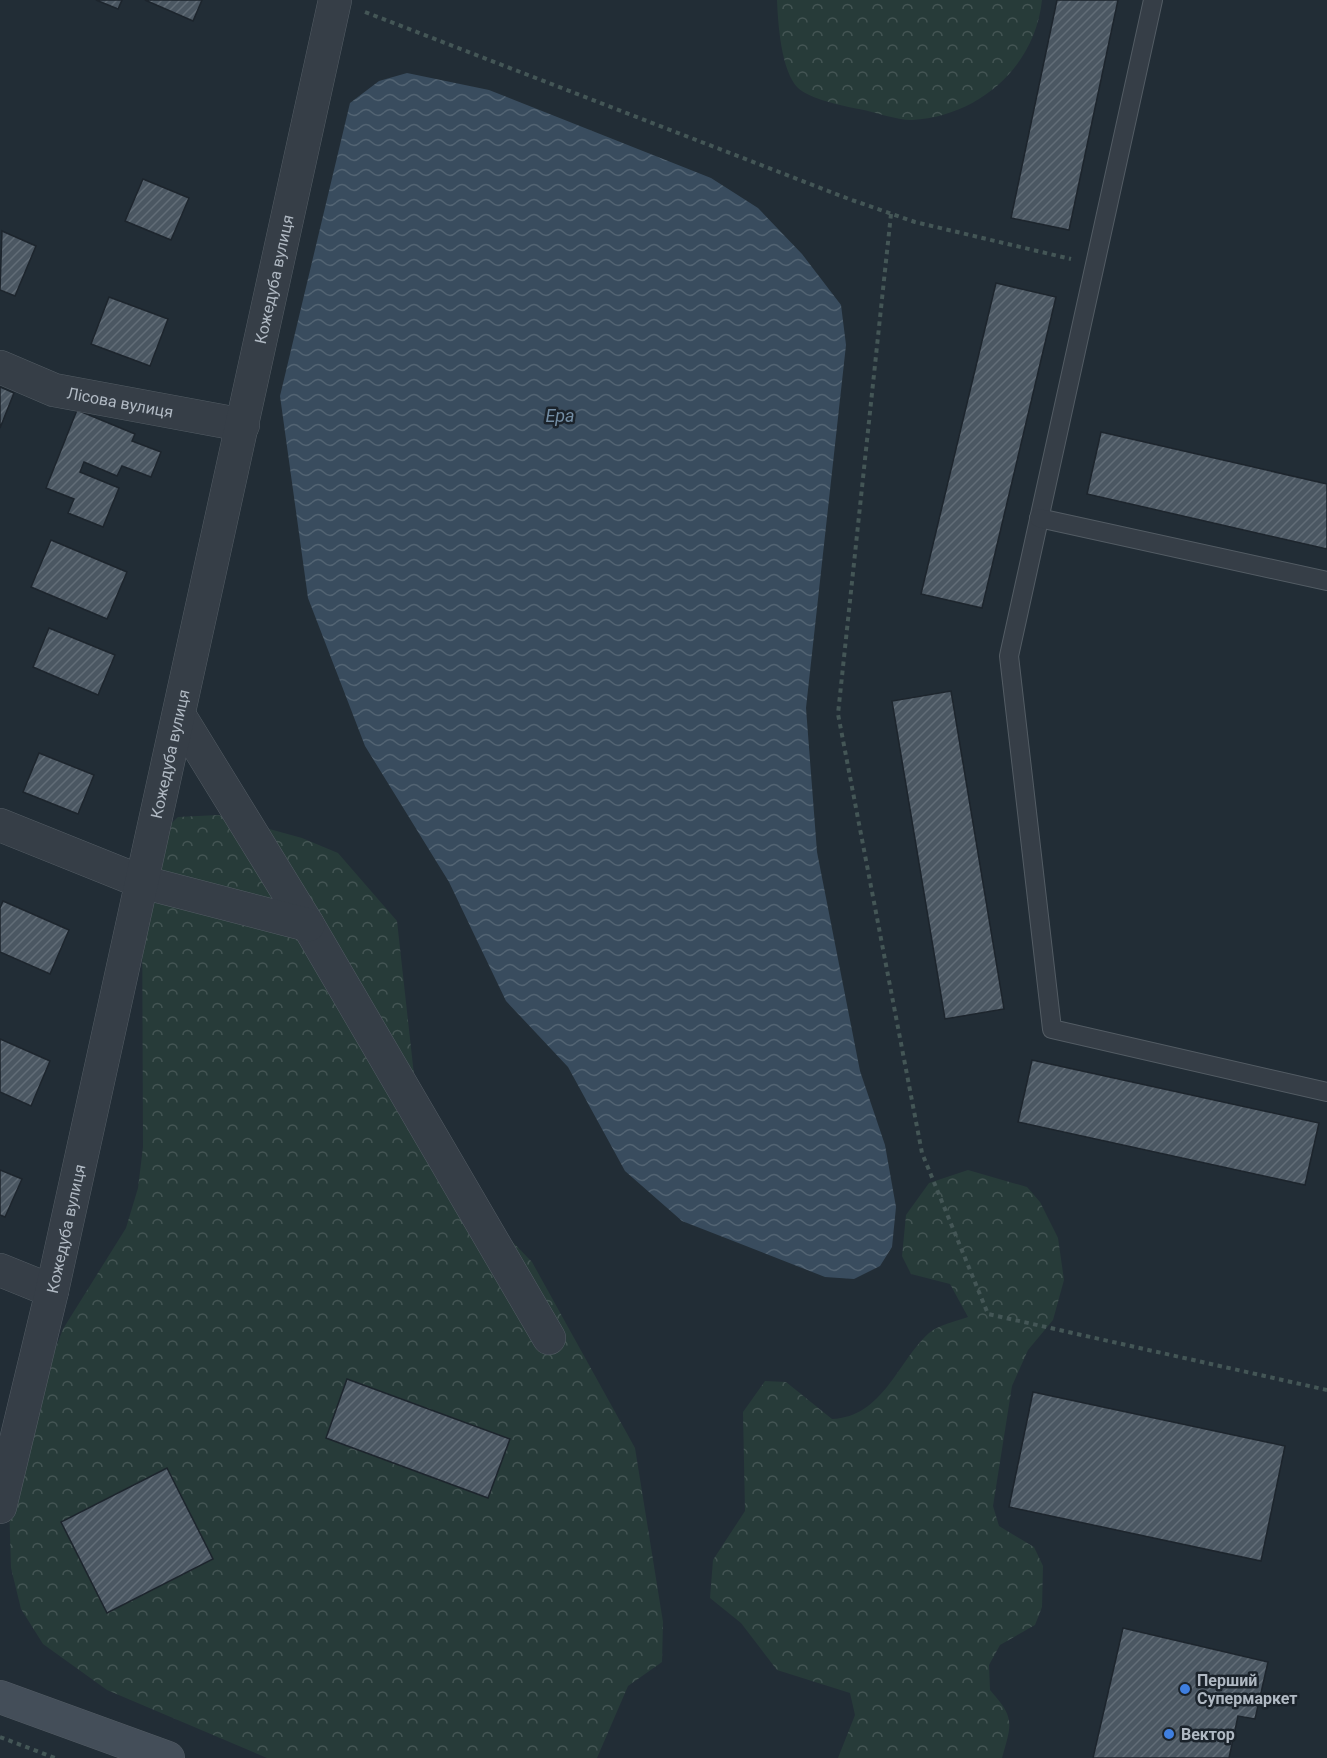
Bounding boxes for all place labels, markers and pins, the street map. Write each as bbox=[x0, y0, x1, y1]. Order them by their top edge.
place label: Перший Супермаркет bbox=[1197, 1671, 1298, 1708]
marker: Перший Супермаркет bbox=[1178, 1682, 1192, 1696]
place label: Вектор bbox=[1181, 1725, 1235, 1744]
marker: Вектор bbox=[1162, 1727, 1176, 1741]

